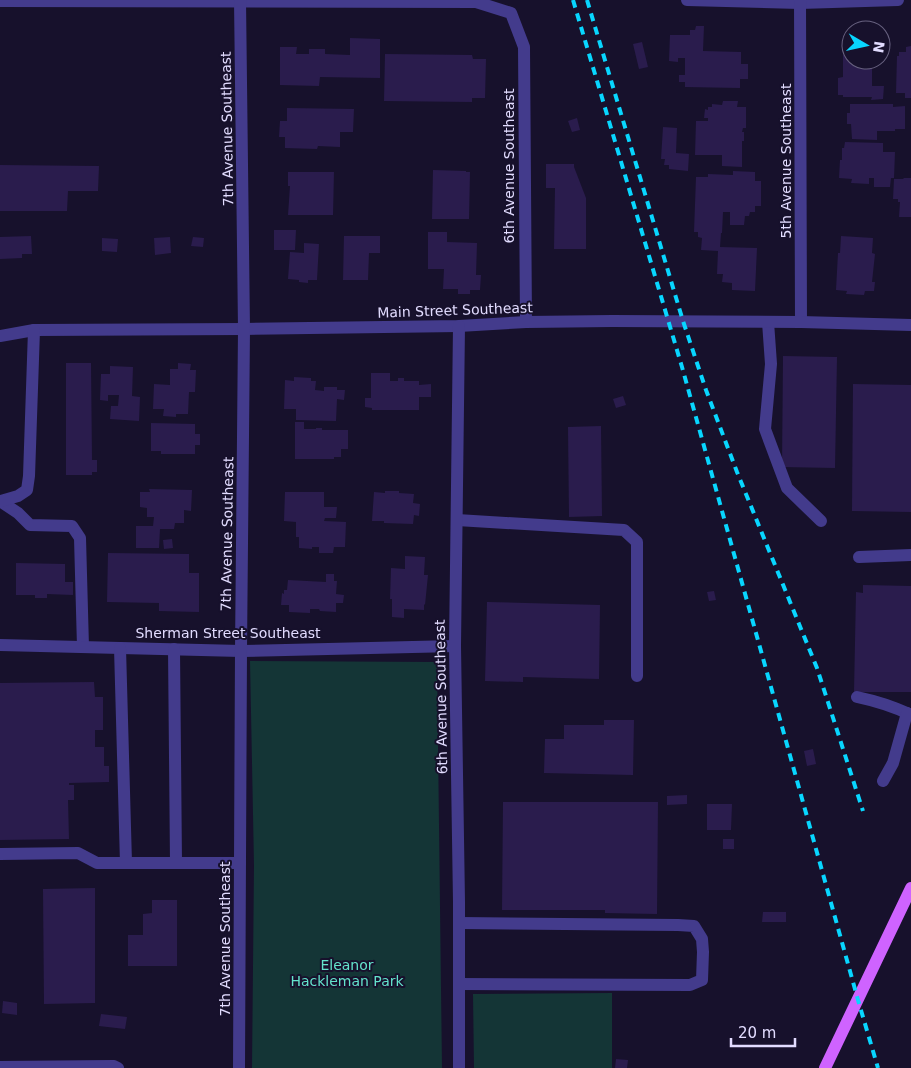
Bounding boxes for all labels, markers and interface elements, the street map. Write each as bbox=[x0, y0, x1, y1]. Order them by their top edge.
north arrow bbox=[841, 20, 891, 70]
text: N bbox=[870, 40, 888, 54]
street label: 7th Avenue Southeast bbox=[218, 51, 236, 207]
street label: 5th Avenue Southeast bbox=[778, 83, 794, 238]
street label: 6th Avenue Southeast bbox=[501, 88, 517, 243]
street label: Main Street Southeast bbox=[377, 299, 534, 321]
street label: 7th Avenue Southeast bbox=[218, 456, 236, 612]
street label: 6th Avenue Southeast bbox=[432, 619, 450, 775]
street label: Sherman Street Southeast bbox=[135, 625, 321, 641]
street label: 7th Avenue Southeast bbox=[217, 861, 233, 1016]
park label: Eleanor Hackleman Park bbox=[290, 957, 404, 989]
scale bar bbox=[731, 1016, 795, 1048]
text: 20 m bbox=[738, 1024, 776, 1042]

